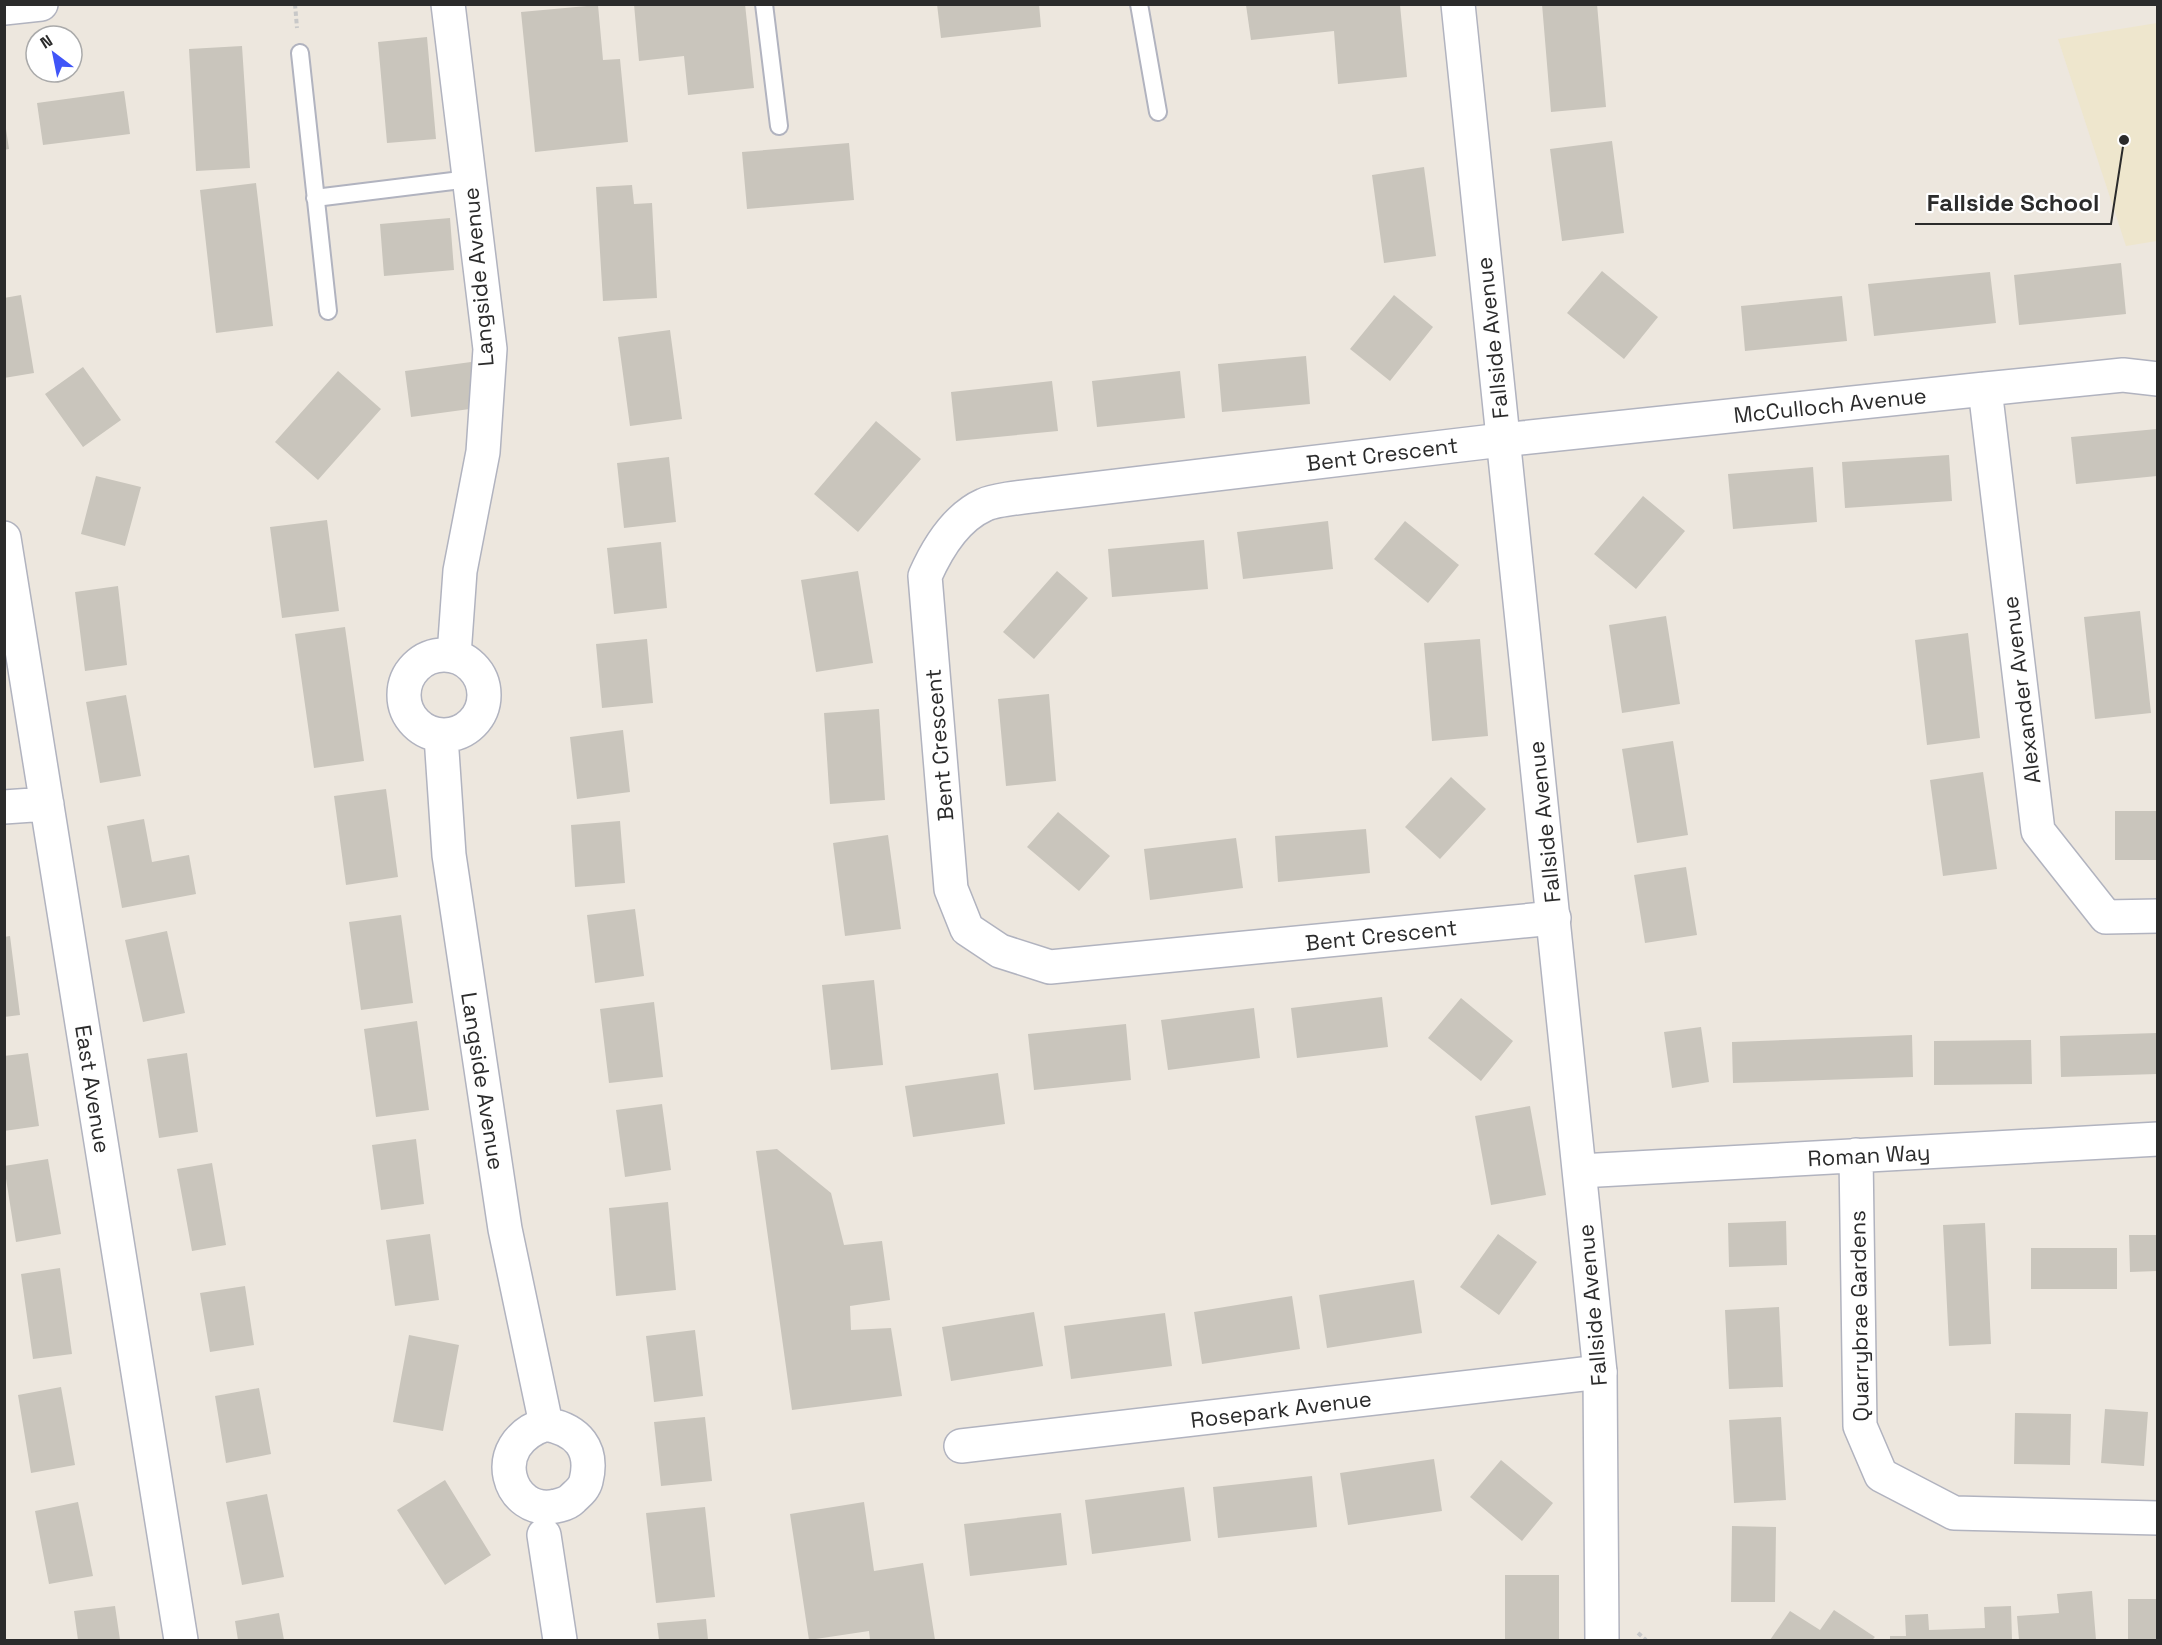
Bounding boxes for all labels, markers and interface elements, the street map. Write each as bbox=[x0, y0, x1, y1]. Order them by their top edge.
north arrow bbox=[24, 24, 84, 84]
text: N bbox=[36, 30, 56, 53]
callout: Fallside School bbox=[1915, 182, 2111, 224]
street label: Langside Avenue bbox=[456, 186, 500, 368]
text: Fallside School bbox=[1927, 187, 2099, 218]
street label: Fallside Avenue bbox=[1470, 256, 1514, 420]
street label: McCulloch Avenue bbox=[1732, 381, 1928, 429]
street label: Bent Crescent bbox=[1305, 431, 1459, 477]
street label: Alexander Avenue bbox=[1996, 594, 2046, 786]
street label: Bent Crescent bbox=[918, 668, 960, 822]
street label: Fallside Avenue bbox=[1522, 740, 1566, 904]
street label: Bent Crescent bbox=[1304, 913, 1458, 957]
street label: Langside Avenue bbox=[455, 990, 511, 1172]
street label: East Avenue bbox=[69, 1023, 117, 1155]
street label: Roman Way bbox=[1807, 1138, 1931, 1172]
street label: Quarrybrae Gardens bbox=[1843, 1210, 1875, 1422]
street label: Fallside Avenue bbox=[1571, 1223, 1613, 1387]
street label: Rosepark Avenue bbox=[1189, 1384, 1373, 1434]

